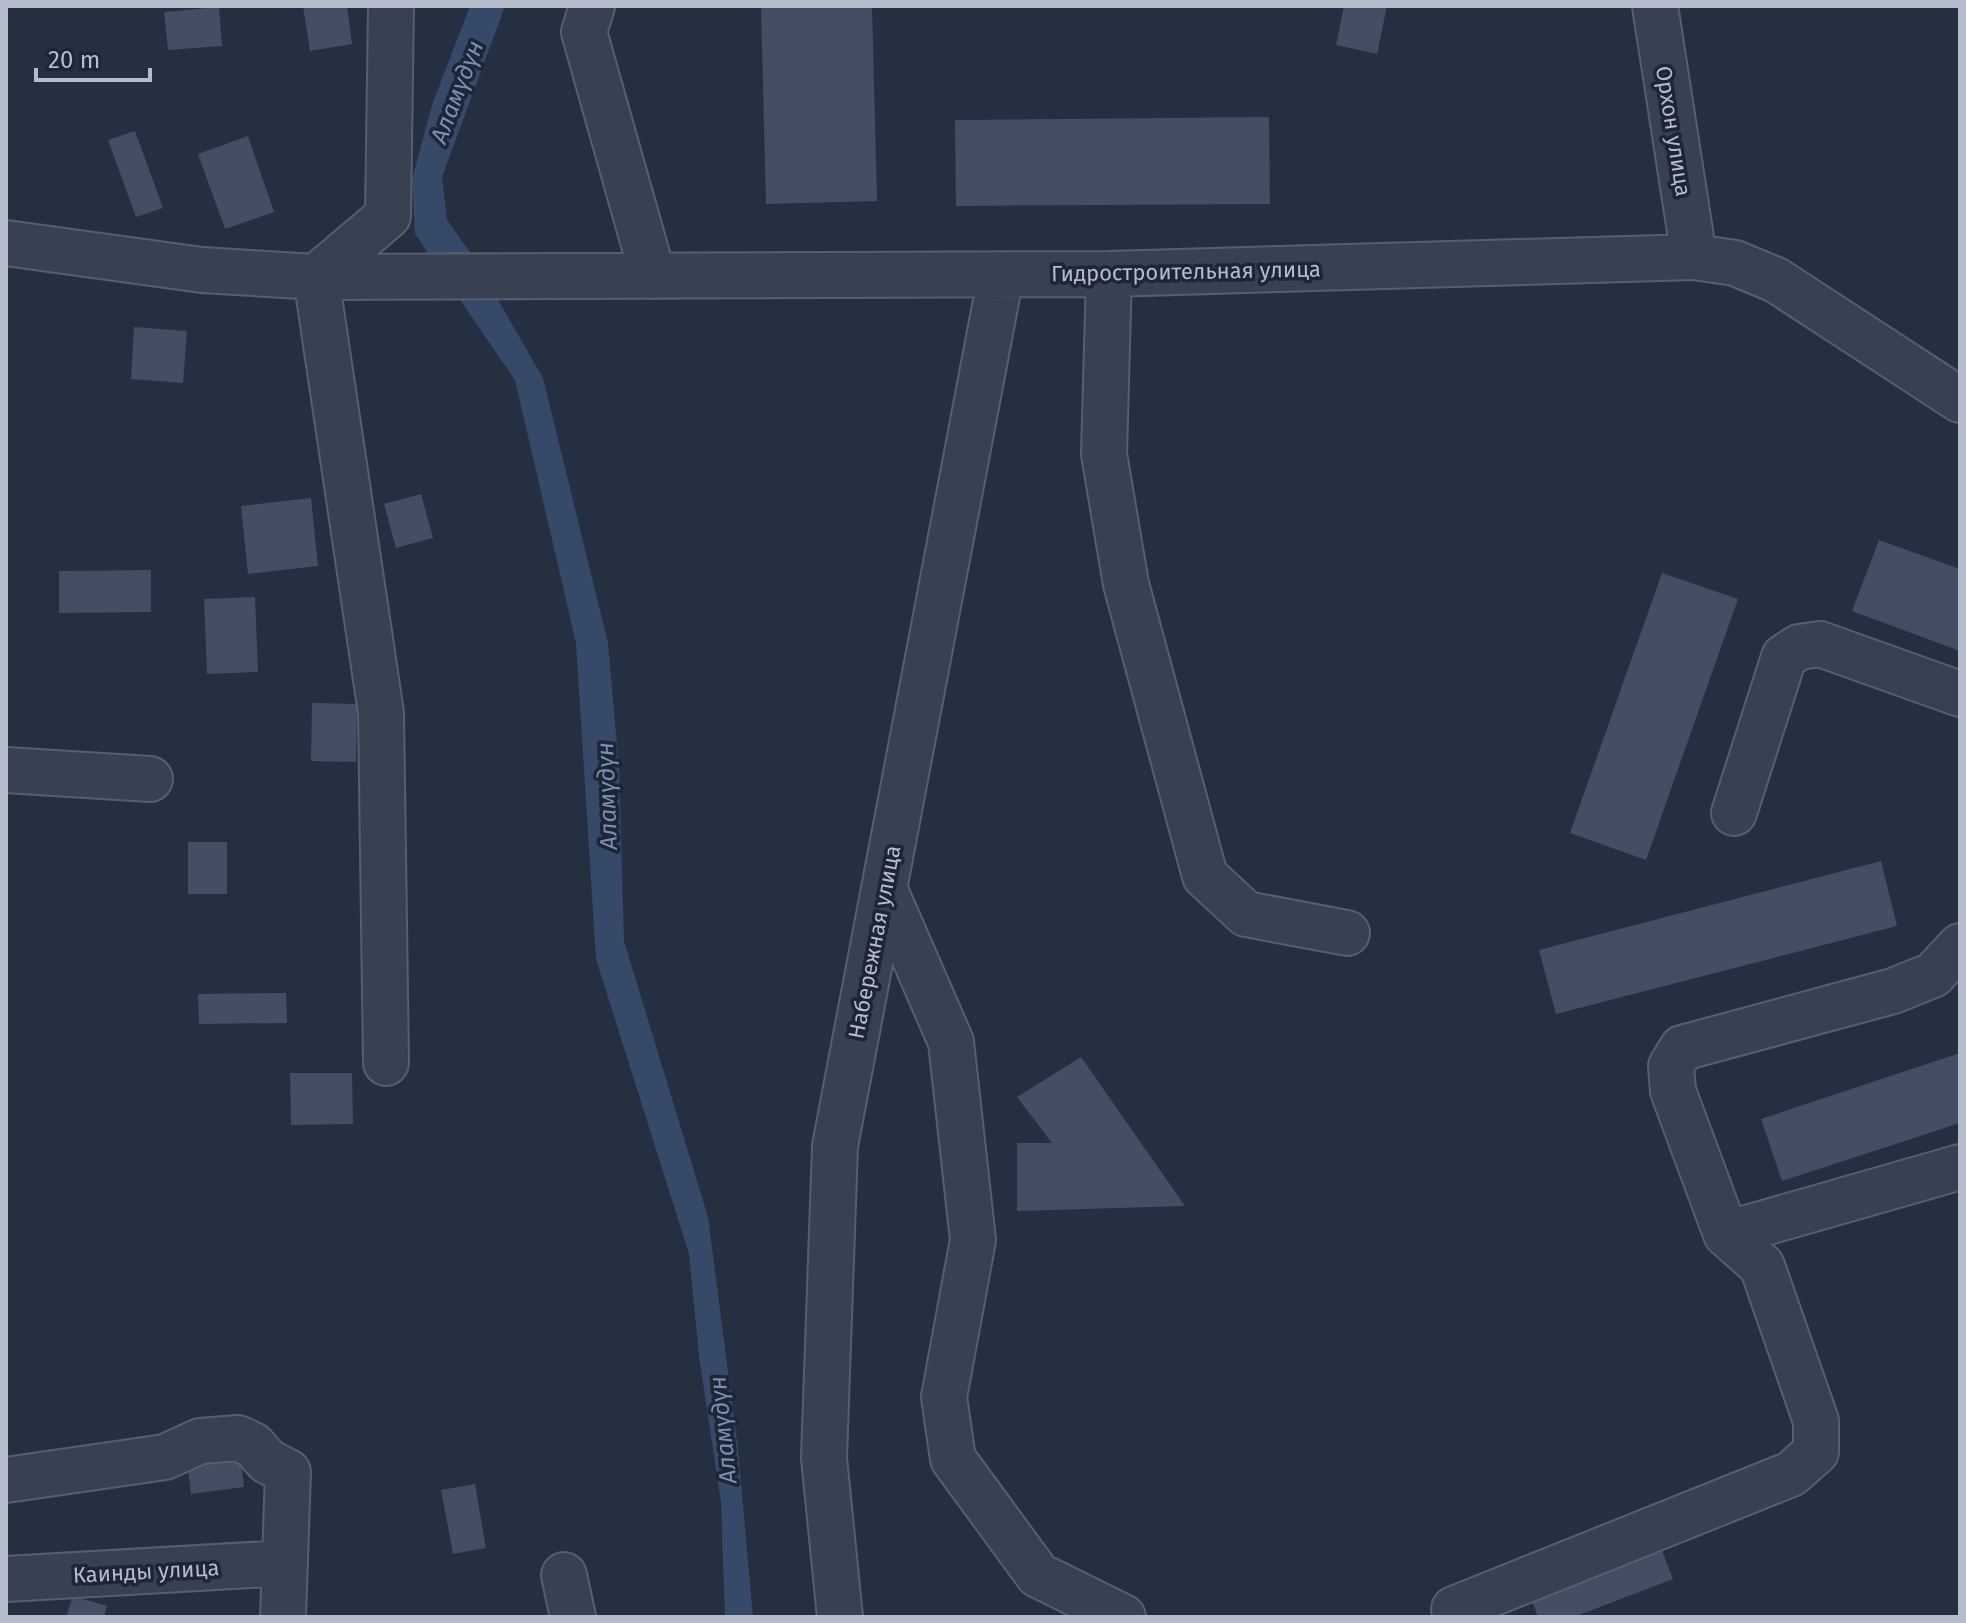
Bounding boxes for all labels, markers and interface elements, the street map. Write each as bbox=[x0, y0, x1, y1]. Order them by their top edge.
scale bar bbox=[36, 32, 150, 82]
water label: Аламүдүн bbox=[424, 37, 489, 148]
text: 20 m bbox=[48, 46, 100, 74]
street label: Орхон улица bbox=[1650, 64, 1697, 198]
street label: Гидростроительная улица bbox=[1051, 256, 1321, 287]
water label: Аламүдүн bbox=[591, 742, 623, 851]
street label: Набережная улица bbox=[842, 843, 906, 1041]
water label: Аламүдүн bbox=[703, 1375, 743, 1486]
street label: Каинды улица bbox=[72, 1554, 220, 1589]

